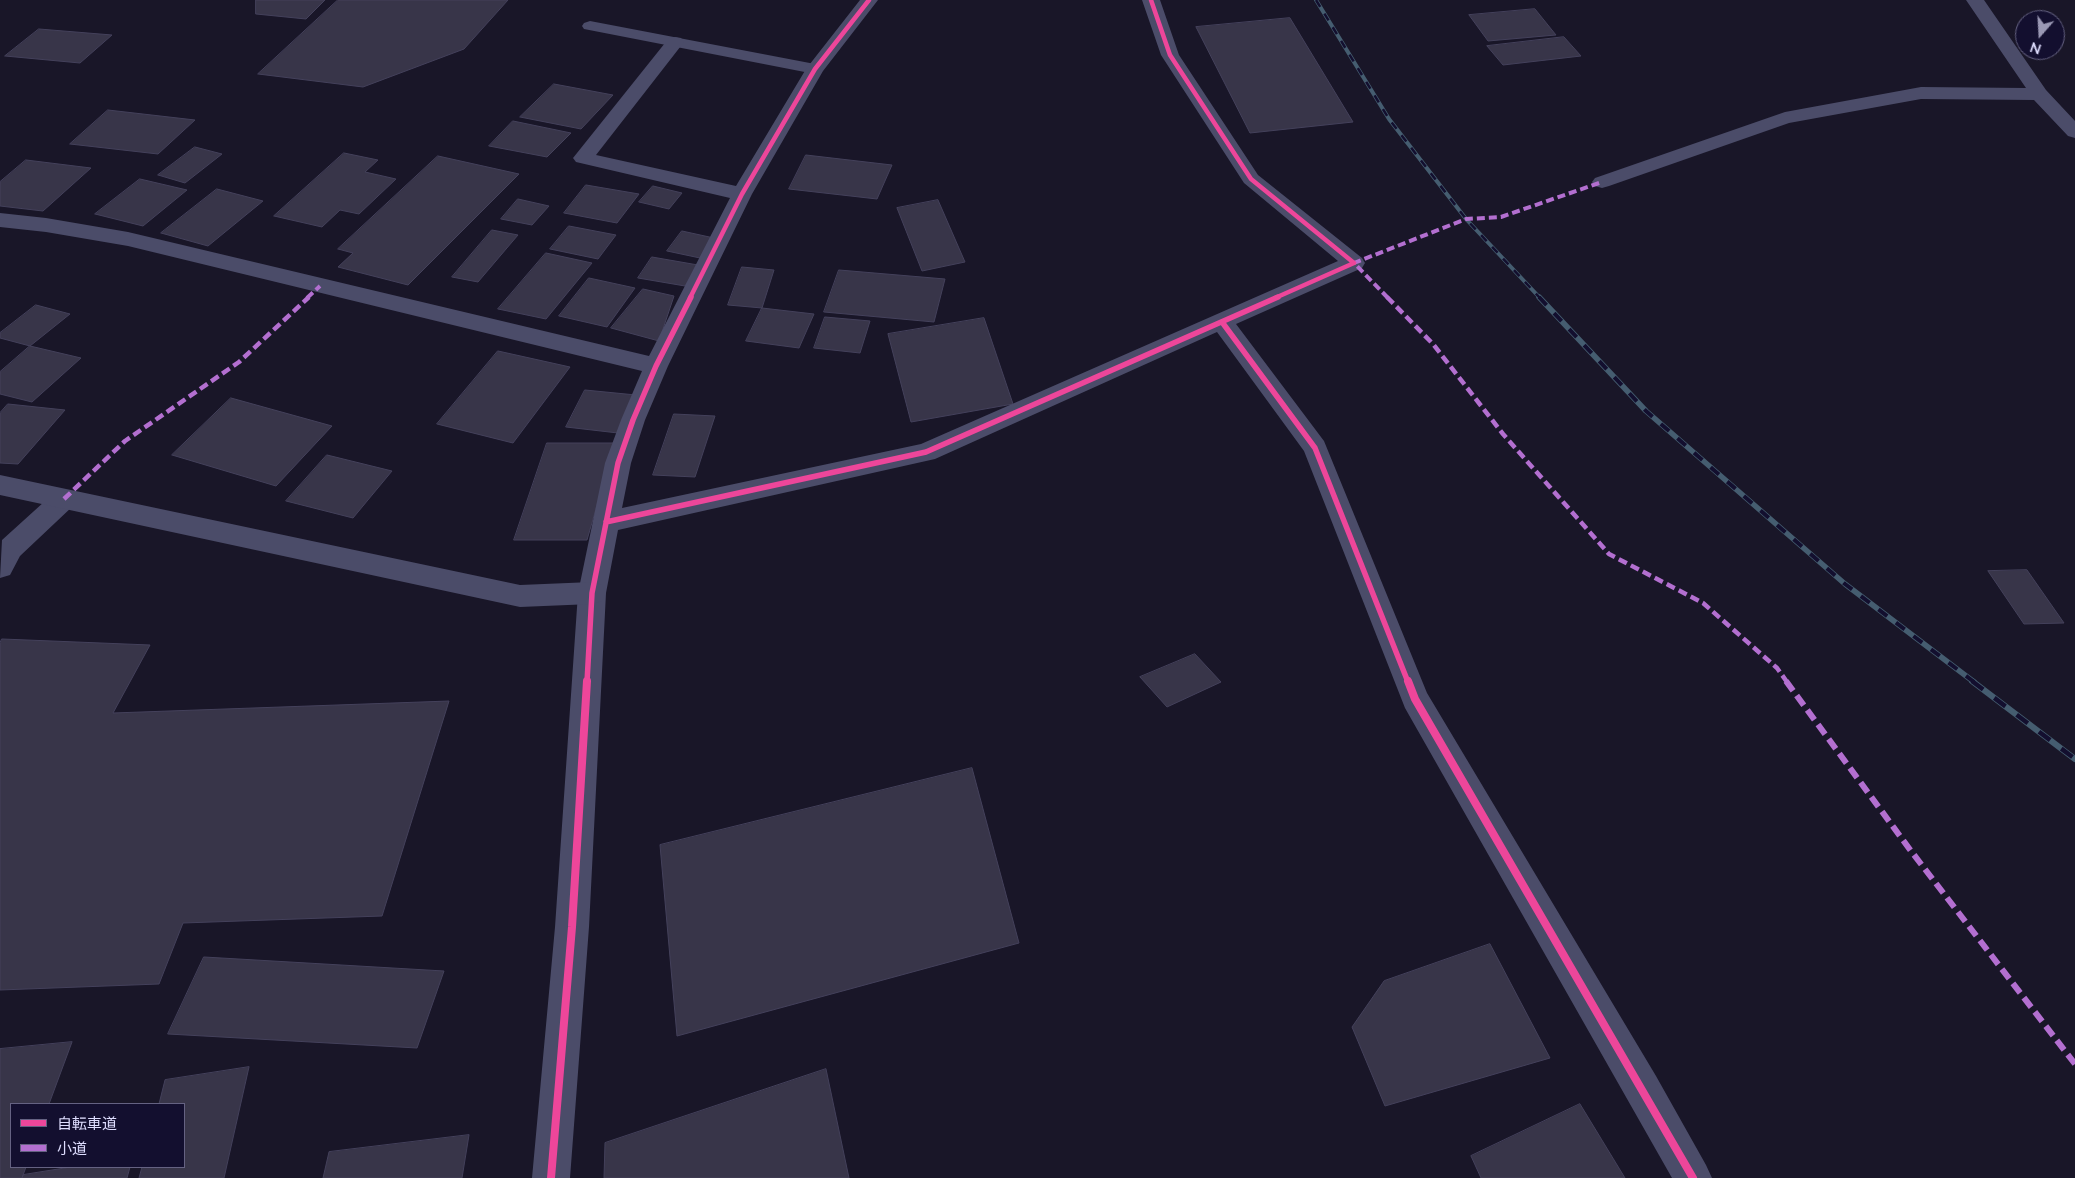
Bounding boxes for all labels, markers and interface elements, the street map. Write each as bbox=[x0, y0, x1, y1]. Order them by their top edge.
north arrow bbox=[2015, 10, 2065, 60]
text: N bbox=[2027, 39, 2043, 59]
legend bbox=[10, 1103, 185, 1168]
text: 自転車道 bbox=[57, 1114, 117, 1132]
text: 小道 bbox=[57, 1139, 87, 1157]

